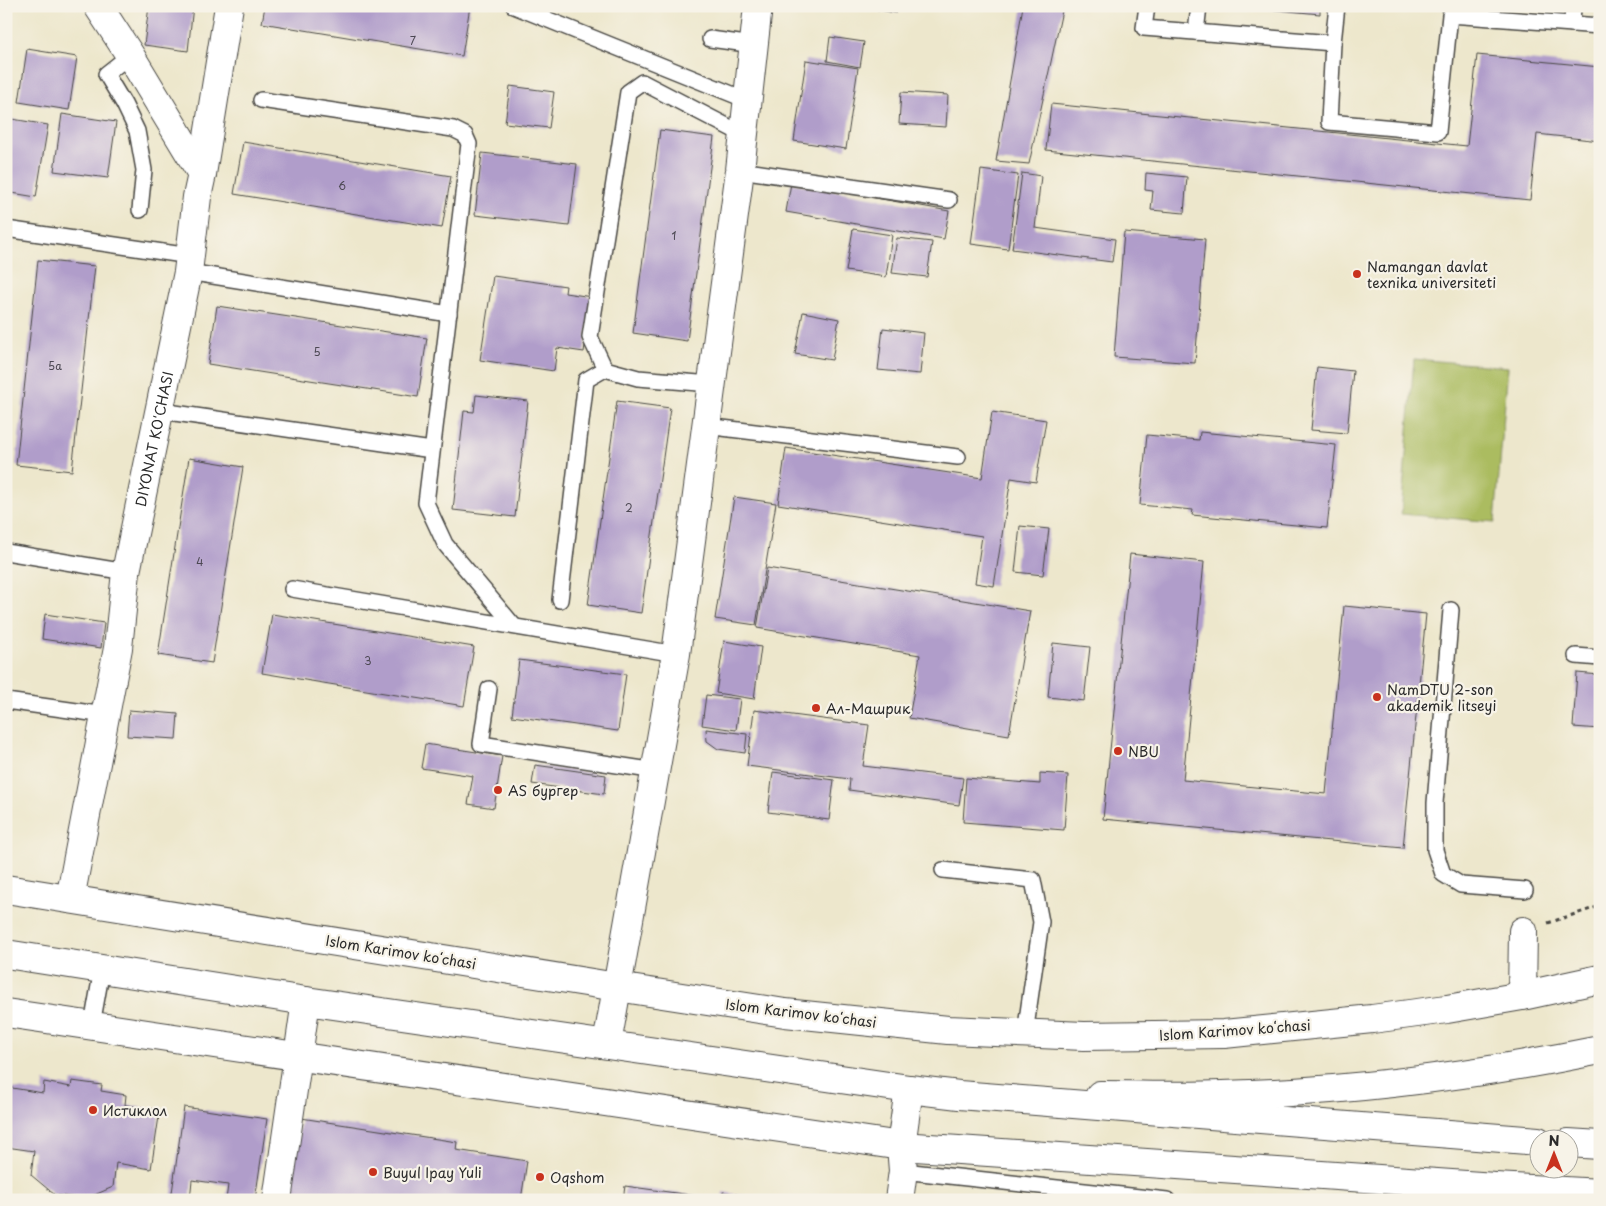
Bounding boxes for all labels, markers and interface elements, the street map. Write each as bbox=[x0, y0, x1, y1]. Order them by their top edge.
house number: 7 bbox=[410, 32, 416, 49]
house number: 6 bbox=[338, 177, 346, 194]
house number: 1 bbox=[672, 227, 677, 244]
place label: Namangan davlat texnika universiteti bbox=[1367, 256, 1496, 293]
marker: Namangan davlat texnika universiteti bbox=[1351, 268, 1363, 280]
house number: 5 bbox=[313, 343, 321, 360]
house number: 5a bbox=[48, 357, 62, 374]
street label: DIYONAT KO'CHASI bbox=[129, 369, 178, 508]
house number: 2 bbox=[625, 499, 633, 516]
house number: 4 bbox=[196, 553, 204, 570]
house number: 3 bbox=[364, 652, 372, 669]
place label: NamDTU 2-son akademik litseyi bbox=[1387, 679, 1496, 716]
marker: NamDTU 2-son akademik litseyi bbox=[1371, 691, 1383, 703]
place label: Ал-Машрик bbox=[826, 698, 911, 719]
marker: Ал-Машрик bbox=[810, 702, 822, 714]
place label: NBU bbox=[1128, 741, 1159, 762]
marker: NBU bbox=[1112, 745, 1124, 757]
place label: AS бургер bbox=[508, 780, 578, 801]
marker: AS бургер bbox=[492, 784, 504, 796]
street label: Islom Karimov koʻchasi bbox=[324, 930, 478, 974]
street label: Islom Karimov koʻchasi bbox=[724, 993, 878, 1033]
street label: Islom Karimov koʻchasi bbox=[1158, 1014, 1312, 1046]
place label: Истиклол bbox=[103, 1100, 167, 1121]
marker: Истиклол bbox=[87, 1104, 99, 1116]
north arrow bbox=[1528, 1128, 1578, 1178]
text: N bbox=[1548, 1130, 1560, 1151]
place label: Buyul Ipay Yuli bbox=[383, 1162, 482, 1183]
marker: Buyul Ipay Yuli bbox=[367, 1166, 379, 1178]
place label: Oqshom bbox=[550, 1167, 604, 1188]
marker: Oqshom bbox=[534, 1171, 546, 1183]

